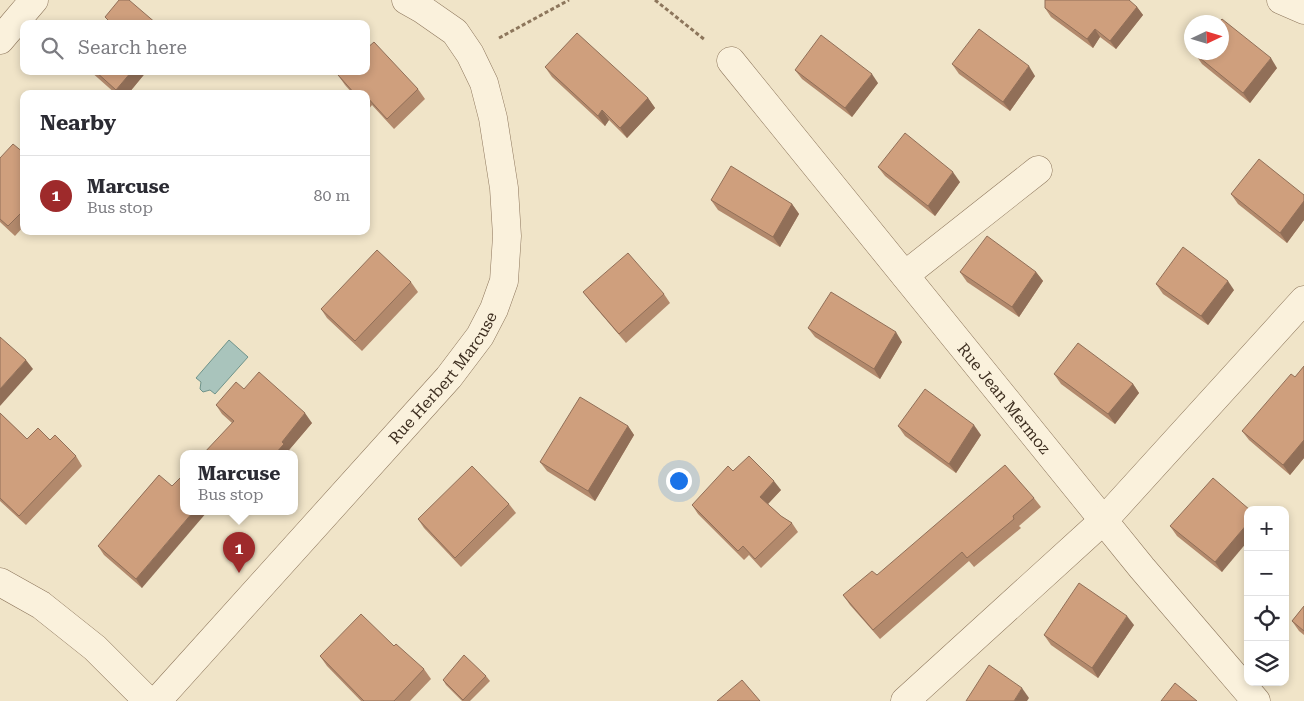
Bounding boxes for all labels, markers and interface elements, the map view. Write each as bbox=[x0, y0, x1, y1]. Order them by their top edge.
north arrow bbox=[1184, 15, 1229, 60]
search box bbox=[20, 20, 370, 75]
icon: search bbox=[38, 34, 66, 62]
text: Search here bbox=[78, 36, 187, 59]
text: Nearby bbox=[40, 111, 116, 135]
text: Marcuse bbox=[87, 175, 170, 198]
text: 1 bbox=[52, 186, 60, 205]
text: 80 m bbox=[313, 186, 350, 205]
text: Bus stop bbox=[87, 198, 153, 217]
street label: Rue Herbert Marcuse bbox=[384, 308, 501, 447]
street label: Rue Jean Mermoz bbox=[954, 339, 1055, 458]
popup bbox=[180, 450, 298, 515]
text: Marcuse bbox=[198, 462, 280, 485]
your location bbox=[666, 468, 692, 494]
text: Bus stop bbox=[198, 485, 264, 504]
map controls bbox=[1244, 506, 1289, 686]
button: + bbox=[1244, 506, 1289, 551]
pin: 1 bbox=[223, 532, 255, 573]
button: − bbox=[1244, 551, 1289, 596]
button: locate bbox=[1244, 596, 1289, 641]
button: layers bbox=[1244, 641, 1289, 686]

